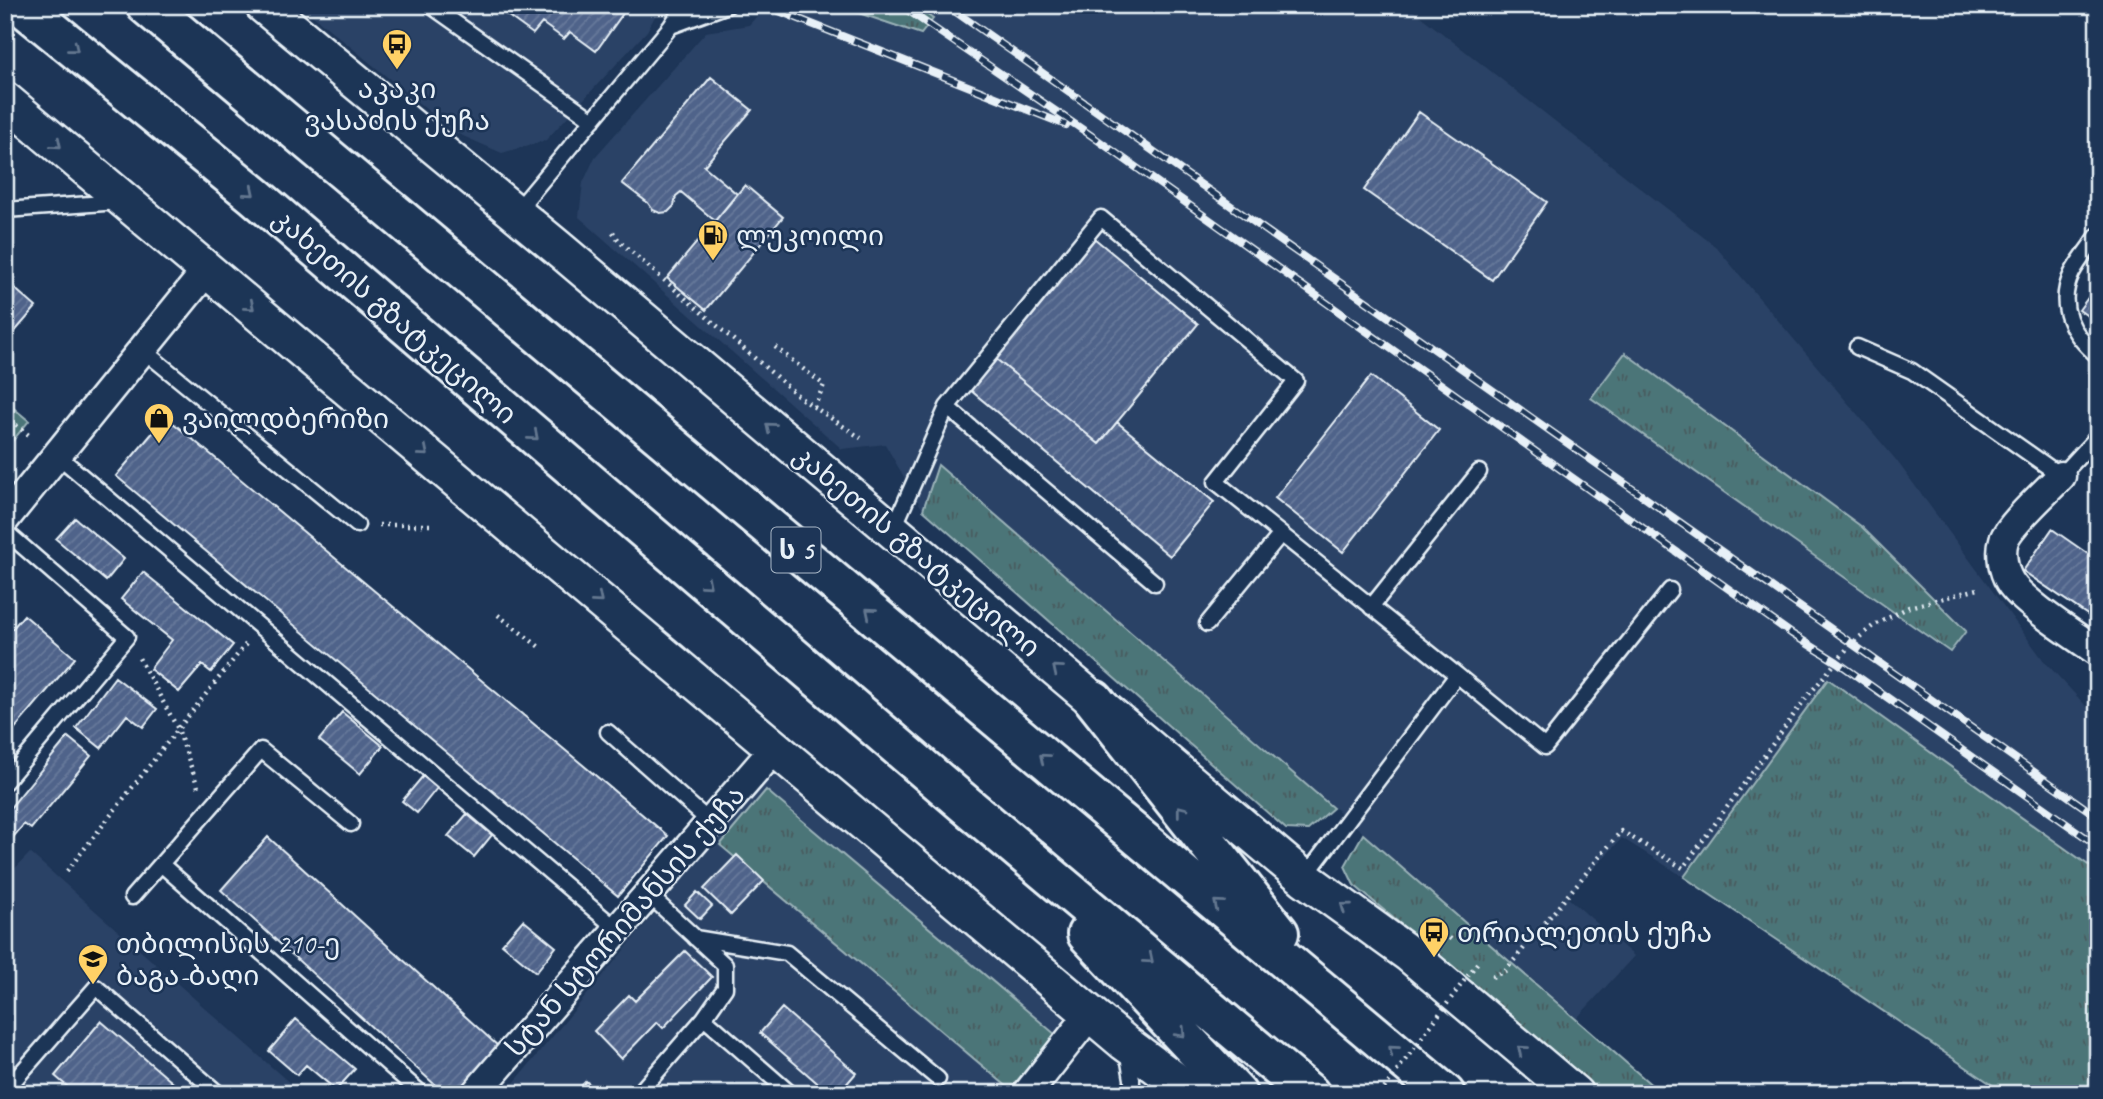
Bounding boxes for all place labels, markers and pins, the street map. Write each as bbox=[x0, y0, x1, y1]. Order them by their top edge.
bus stop icon: აკაკი ვასაძის ქუჩა bbox=[380, 27, 414, 71]
place label: აკაკი ვასაძის ქუჩა bbox=[304, 71, 490, 138]
fuel station icon: ლუკოილი bbox=[696, 218, 730, 262]
place label: ლუკოილი bbox=[736, 218, 884, 253]
shop icon: ვაილდბერიზი bbox=[142, 401, 176, 445]
place label: ვაილდბერიზი bbox=[182, 401, 389, 436]
bus stop icon: თრიალეთის ქუჩა bbox=[1417, 915, 1451, 959]
place label: თრიალეთის ქუჩა bbox=[1457, 915, 1712, 950]
place label: თბილისის 210-ე ბაგა-ბაღი bbox=[116, 926, 340, 993]
school or university icon: თბილისის 210-ე ბაგა-ბაღი bbox=[76, 942, 110, 986]

